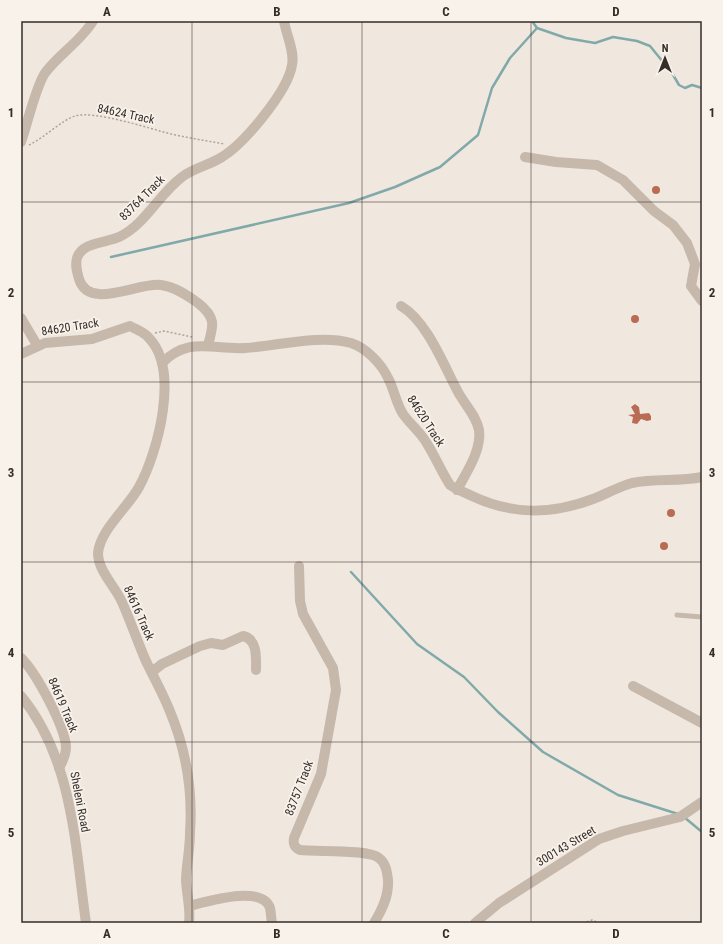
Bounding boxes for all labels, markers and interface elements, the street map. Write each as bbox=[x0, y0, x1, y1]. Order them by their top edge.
text: A bbox=[103, 4, 111, 19]
text: B bbox=[273, 4, 281, 19]
text: C bbox=[442, 4, 450, 19]
text: D bbox=[612, 4, 620, 19]
north arrow bbox=[645, 38, 685, 78]
text: N bbox=[662, 42, 669, 55]
street label: 84624 Track bbox=[96, 101, 156, 127]
text: 1 bbox=[8, 105, 14, 120]
text: 1 bbox=[709, 105, 715, 120]
street label: 83764 Track bbox=[117, 172, 168, 223]
text: 2 bbox=[8, 285, 15, 300]
text: 2 bbox=[709, 285, 716, 300]
street label: 84620 Track bbox=[40, 315, 100, 338]
street label: 84620 Track bbox=[404, 393, 448, 450]
text: 3 bbox=[8, 465, 14, 480]
text: 3 bbox=[709, 465, 715, 480]
street label: 84616 Track bbox=[121, 584, 157, 643]
text: 4 bbox=[8, 645, 15, 660]
text: 4 bbox=[709, 645, 716, 660]
street label: 84619 Track bbox=[45, 676, 81, 735]
street label: 83757 Track bbox=[282, 758, 316, 818]
street label: Sheleni Road bbox=[67, 771, 93, 834]
street label: 300143 Street bbox=[534, 823, 598, 869]
text: 5 bbox=[8, 825, 15, 840]
text: 5 bbox=[709, 825, 716, 840]
text: A bbox=[103, 926, 111, 941]
text: B bbox=[273, 926, 281, 941]
text: C bbox=[442, 926, 450, 941]
text: D bbox=[612, 926, 620, 941]

